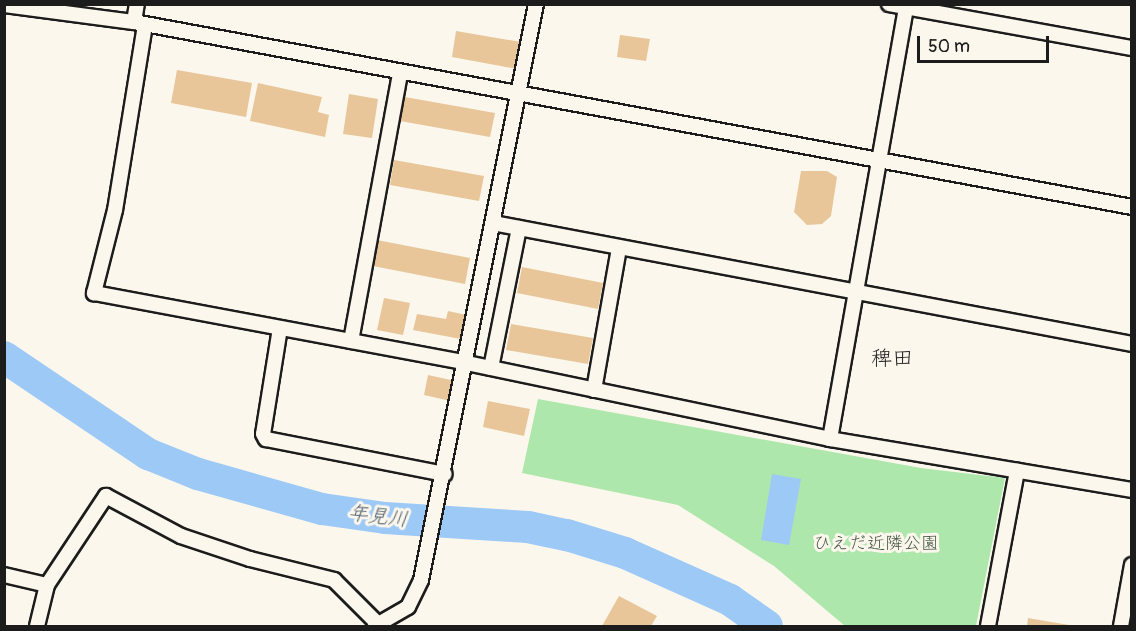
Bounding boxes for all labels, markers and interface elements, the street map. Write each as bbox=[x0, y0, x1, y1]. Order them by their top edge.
scale bar bbox=[920, 24, 1052, 62]
text: 50 m bbox=[928, 35, 970, 58]
district label: 稗田 bbox=[871, 346, 913, 372]
water label: 年見川 bbox=[347, 500, 409, 532]
park label: ひえだ近隣公園 bbox=[813, 533, 939, 555]

